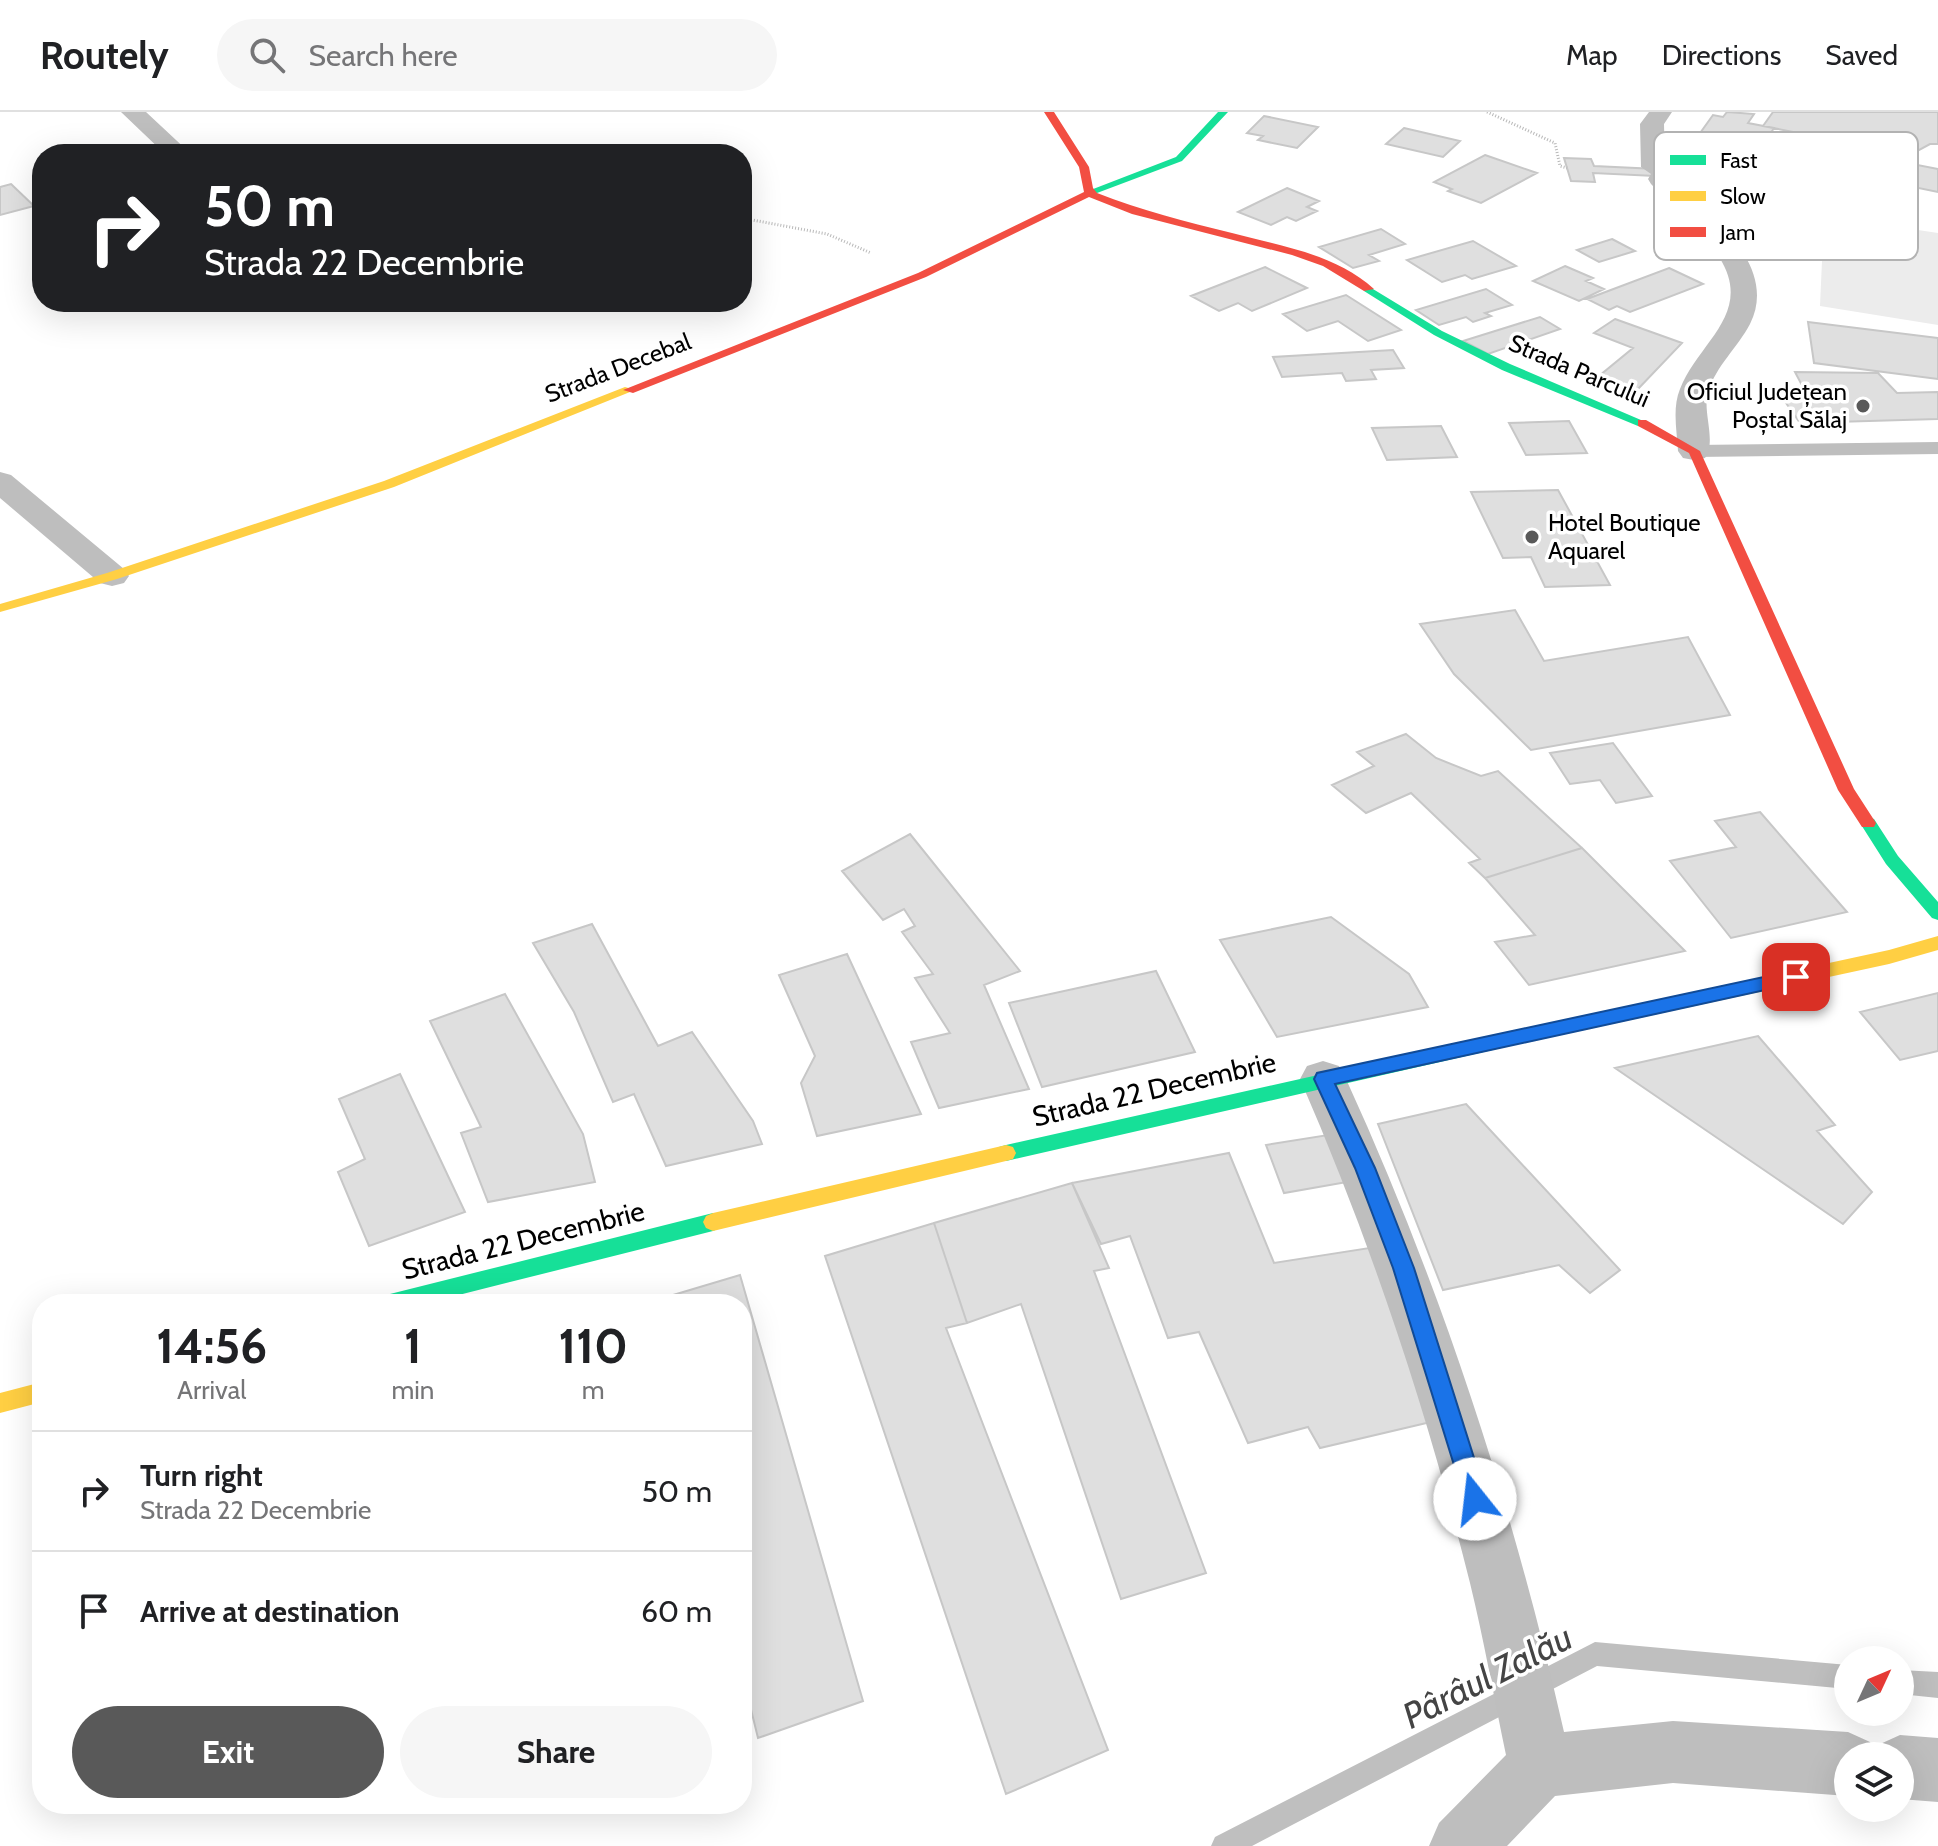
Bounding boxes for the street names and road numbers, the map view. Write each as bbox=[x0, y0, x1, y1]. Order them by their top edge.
street label: Strada Decebal bbox=[541, 326, 695, 409]
street label: Strada Parcului bbox=[1505, 328, 1654, 413]
street label: Strada 22 Decembrie bbox=[1029, 1044, 1279, 1134]
street label: Strada 22 Decembrie bbox=[398, 1193, 648, 1287]

